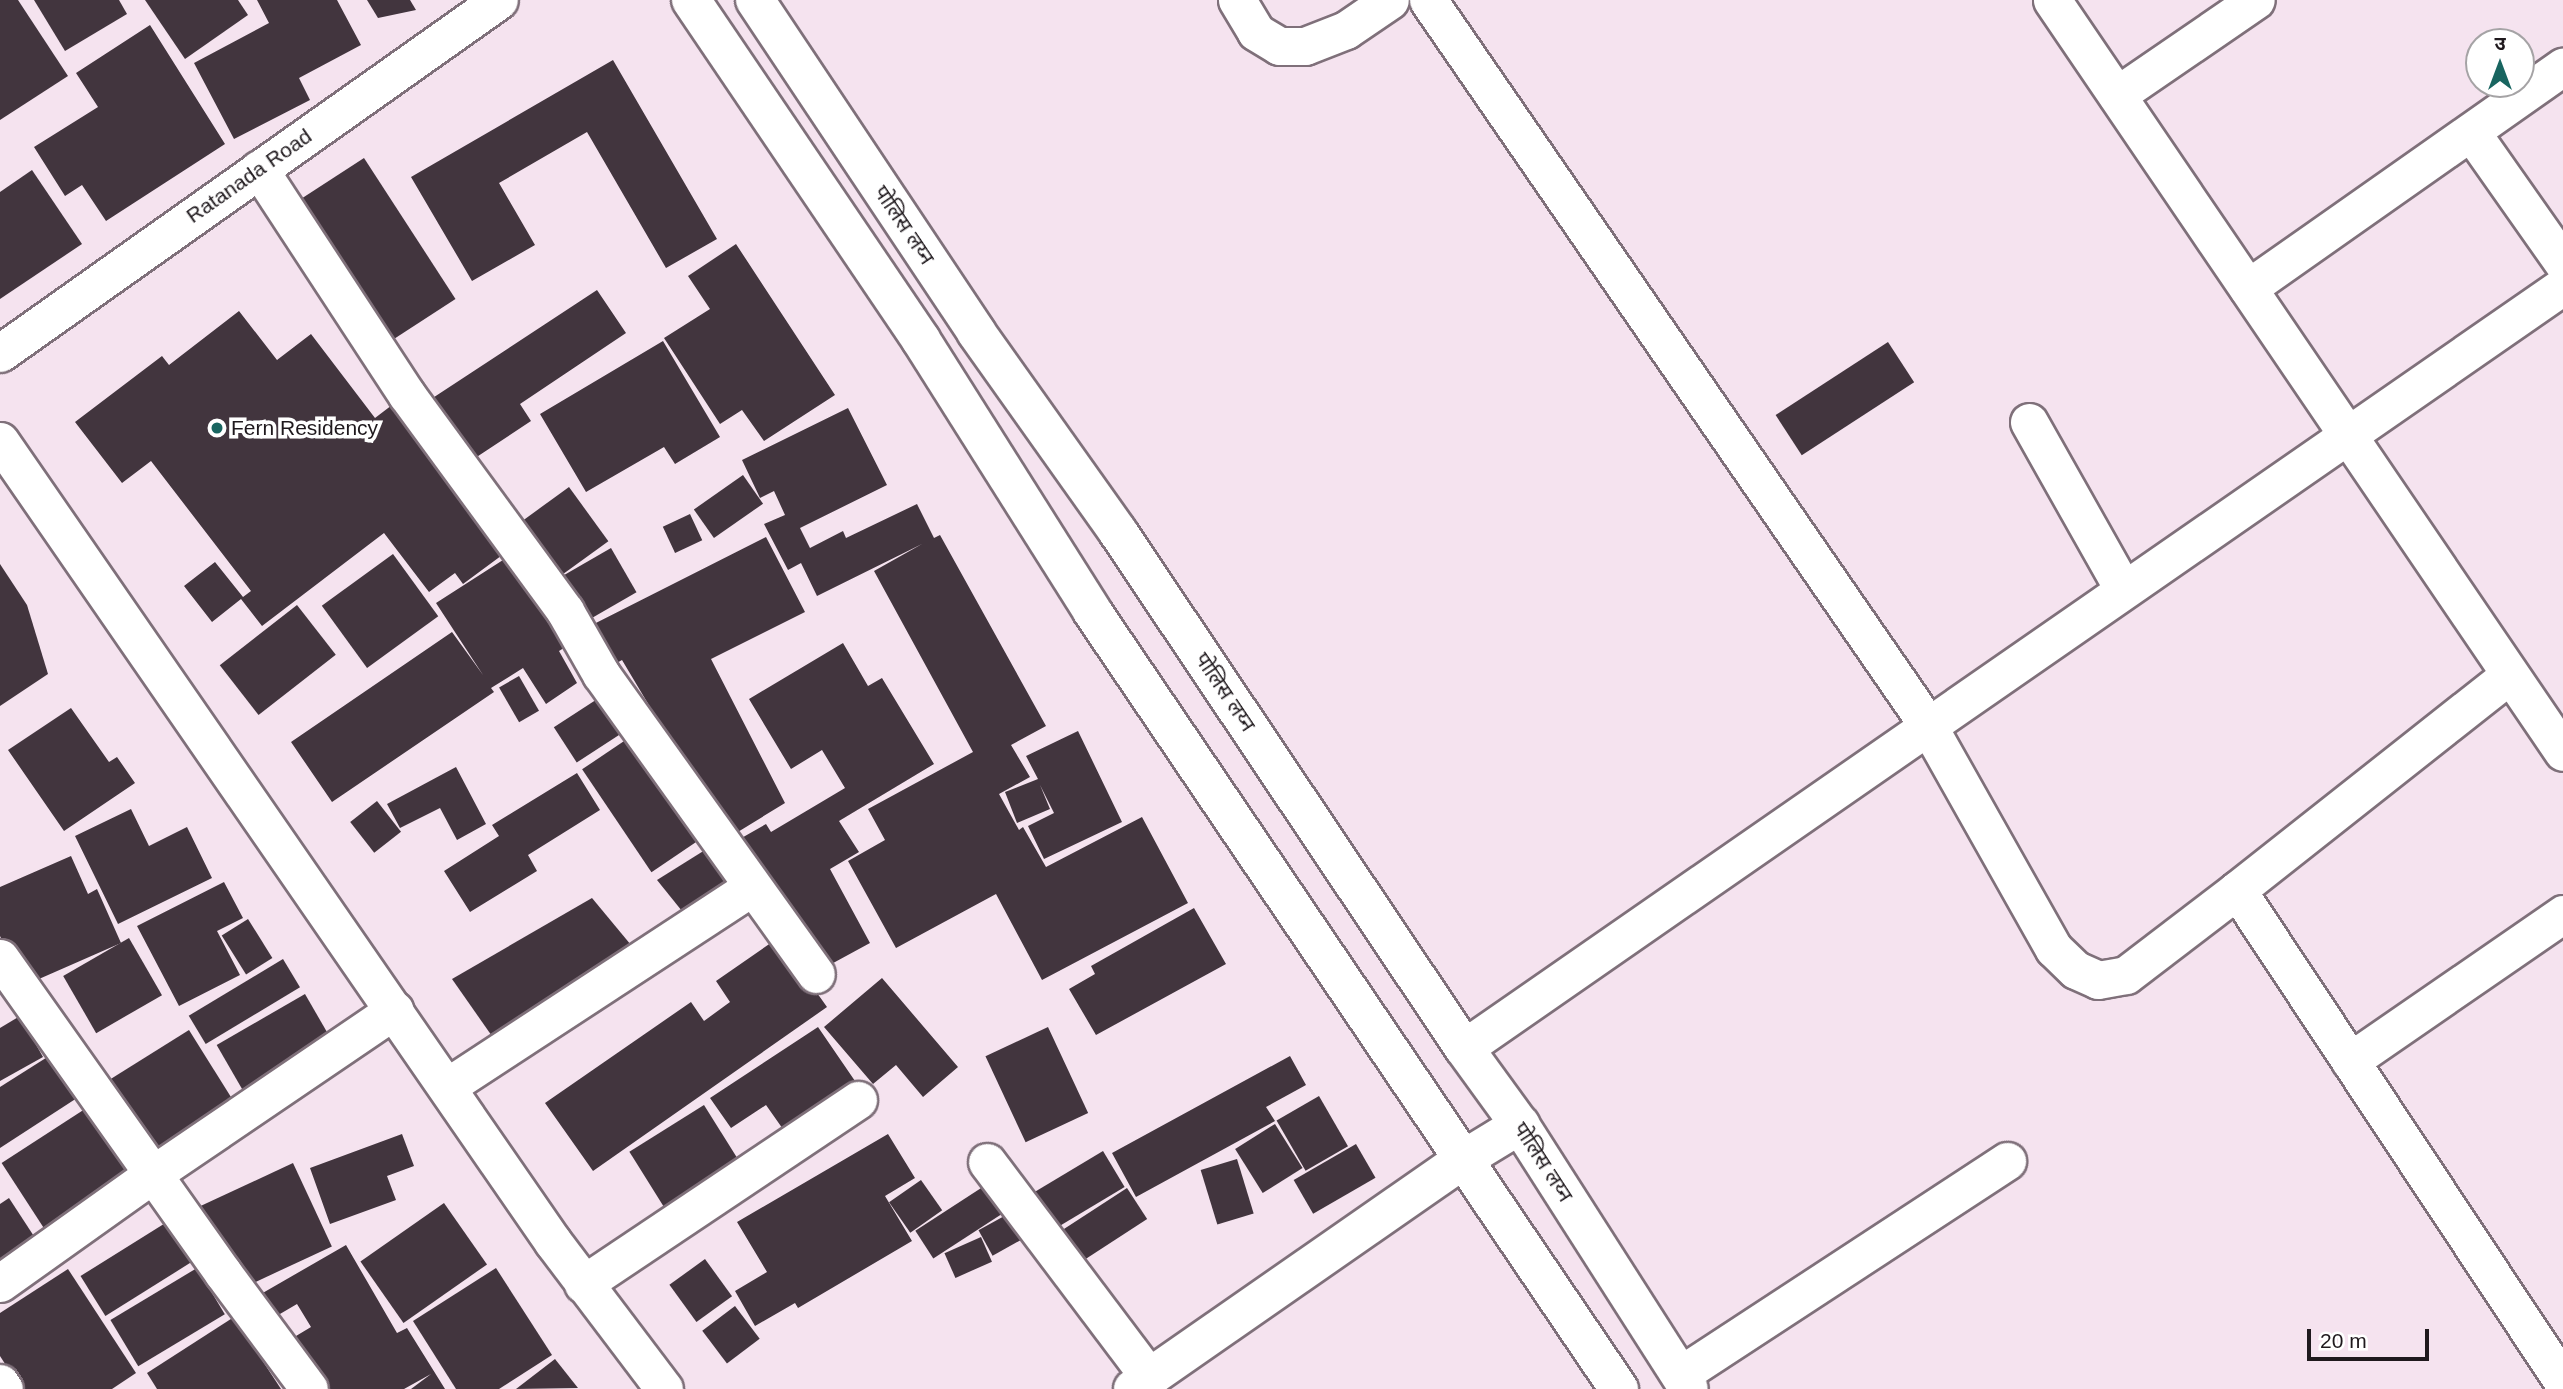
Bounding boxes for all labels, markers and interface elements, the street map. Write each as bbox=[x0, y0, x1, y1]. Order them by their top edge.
north arrow bbox=[2465, 28, 2535, 98]
text: उ bbox=[2494, 33, 2506, 54]
street label: Ratanada Road bbox=[182, 123, 316, 229]
street label: पोलिस लय्न bbox=[868, 181, 940, 269]
place label: Fern Residency bbox=[231, 415, 378, 441]
marker: Fern Residency bbox=[209, 420, 225, 436]
street label: पोलिस लय्न bbox=[1189, 648, 1261, 736]
street label: पोलिस लय्न bbox=[1508, 1117, 1578, 1207]
scale bar bbox=[2311, 1316, 2434, 1360]
text: 20 m bbox=[2320, 1329, 2367, 1352]

